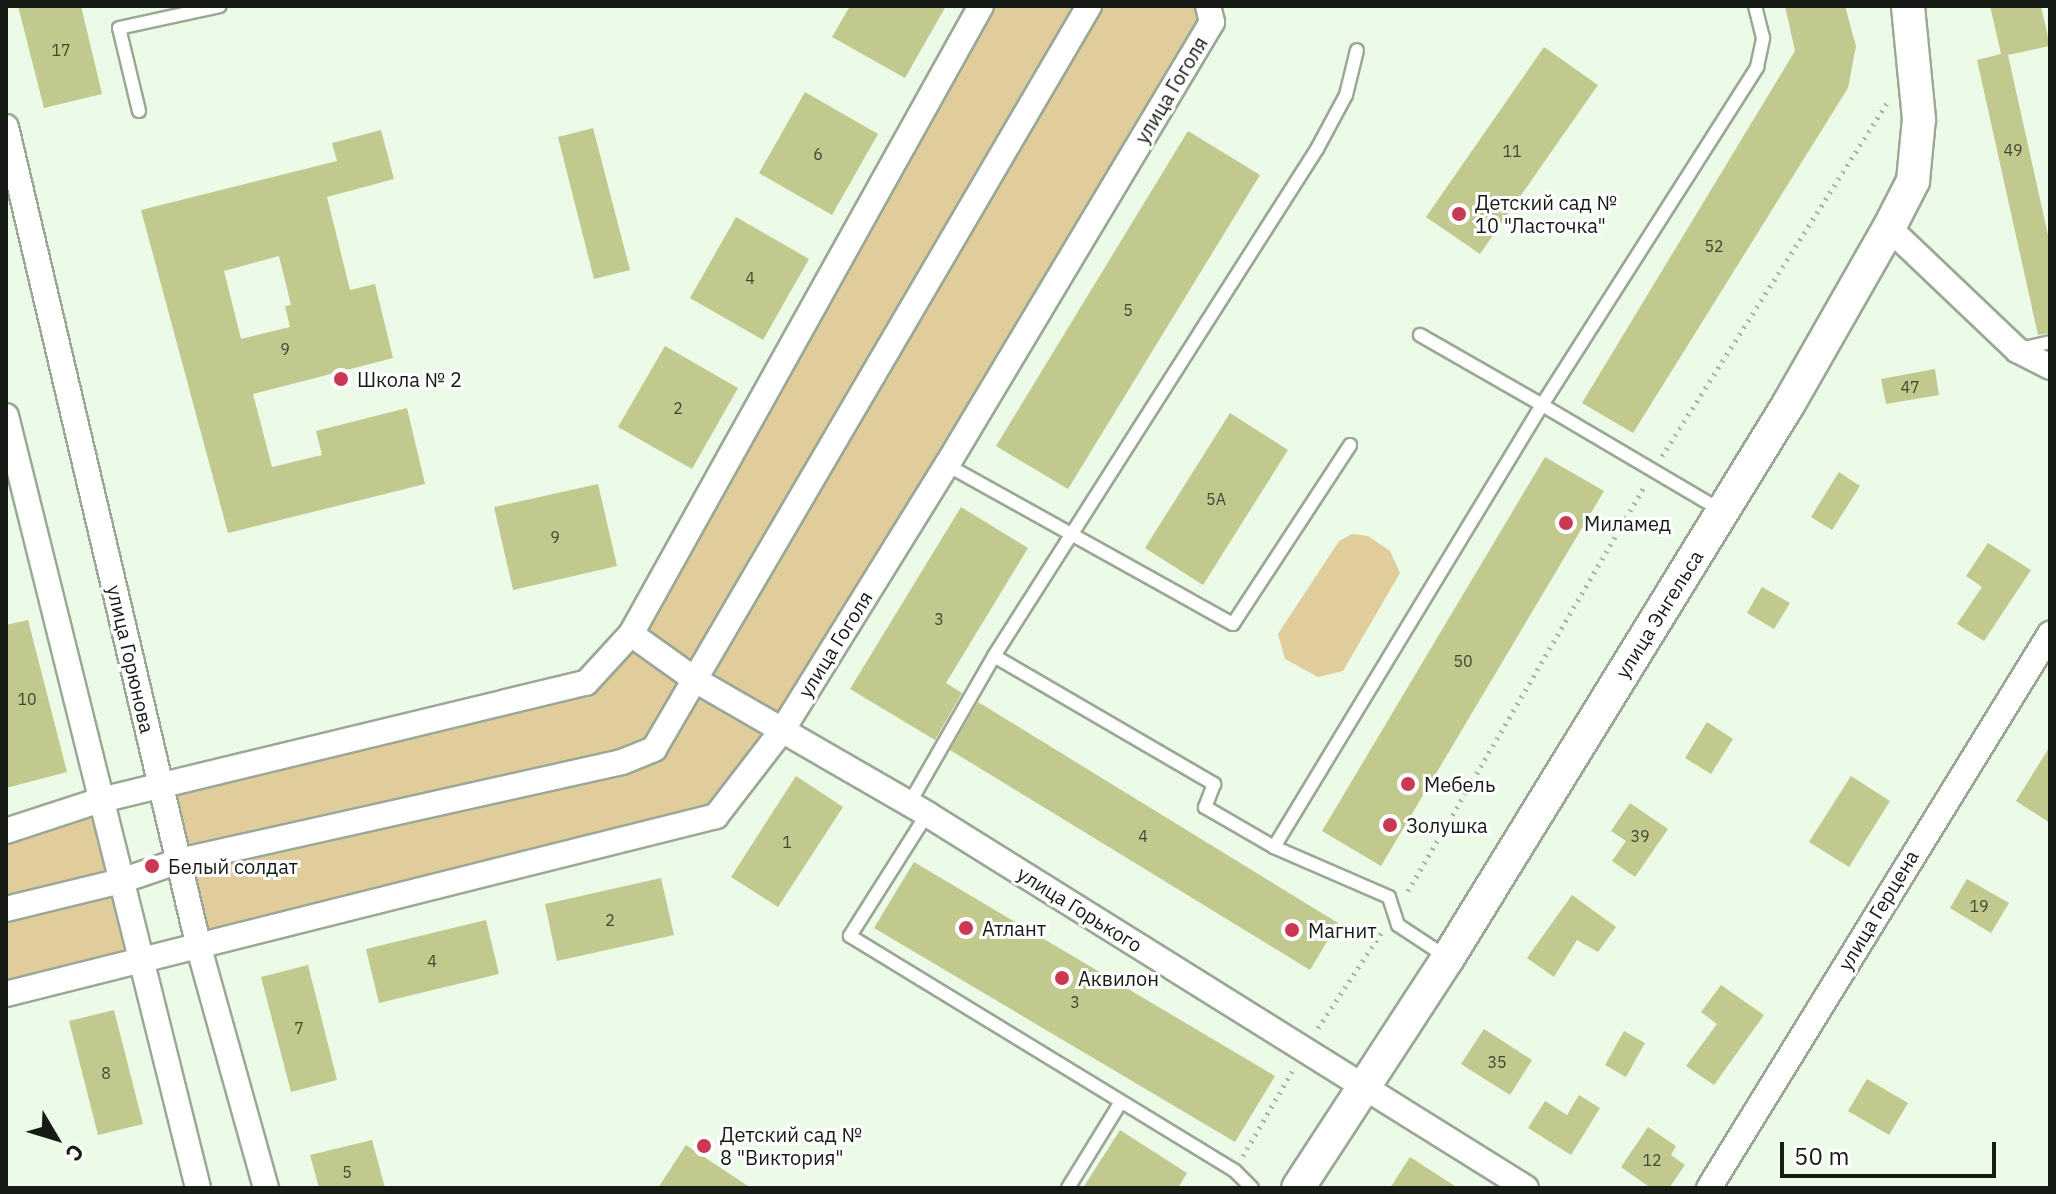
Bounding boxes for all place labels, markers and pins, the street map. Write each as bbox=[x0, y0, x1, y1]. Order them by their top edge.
place label: Детский сад № 10 "Ласточка" bbox=[1475, 190, 1617, 237]
marker: Детский сад № 10 "Ласточка" bbox=[1450, 205, 1468, 223]
place label: Школа № 2 bbox=[357, 367, 462, 391]
marker: Школа № 2 bbox=[332, 370, 350, 388]
place label: Миламед bbox=[1584, 511, 1671, 535]
marker: Миламед bbox=[1555, 512, 1577, 534]
place label: Мебель bbox=[1424, 772, 1495, 796]
marker: Мебель bbox=[1399, 775, 1417, 793]
place label: Золушка bbox=[1406, 813, 1488, 837]
marker: Золушка bbox=[1381, 816, 1399, 834]
place label: Белый солдат bbox=[168, 854, 298, 878]
marker: Белый солдат bbox=[143, 857, 161, 875]
place label: Атлант bbox=[982, 916, 1046, 940]
place label: Магнит bbox=[1308, 918, 1377, 942]
marker: Атлант bbox=[957, 919, 975, 937]
marker: Магнит bbox=[1283, 921, 1301, 939]
place label: Аквилон bbox=[1078, 966, 1159, 990]
marker: Аквилон bbox=[1053, 969, 1071, 987]
place label: Детский сад № 8 "Виктория" bbox=[720, 1122, 862, 1169]
marker: Детский сад № 8 "Виктория" bbox=[695, 1137, 713, 1155]

